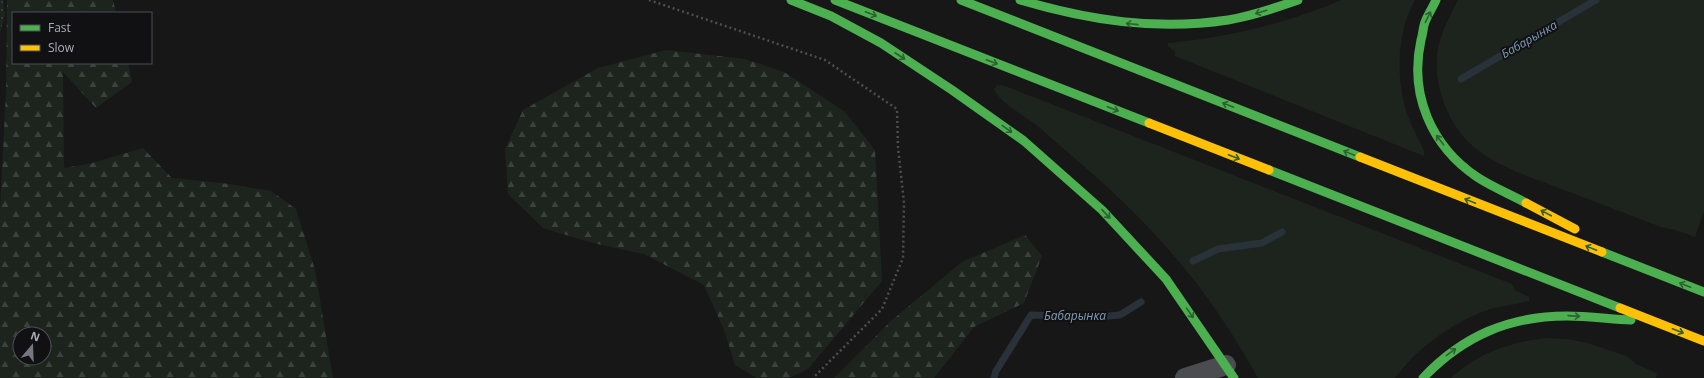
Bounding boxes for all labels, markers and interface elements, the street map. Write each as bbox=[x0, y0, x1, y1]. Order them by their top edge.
one-way arrow bbox=[1255, 9, 1268, 16]
one-way arrow bbox=[865, 11, 877, 19]
one-way arrow bbox=[1425, 11, 1432, 23]
legend bbox=[12, 12, 152, 64]
water label: Бабарынка bbox=[1498, 16, 1560, 62]
text: Fast bbox=[48, 19, 71, 36]
one-way arrow bbox=[1126, 20, 1139, 28]
text: Slow bbox=[48, 39, 75, 56]
one-way arrow bbox=[894, 52, 905, 60]
one-way arrow bbox=[986, 58, 998, 66]
one-way arrow bbox=[1223, 101, 1235, 109]
one-way arrow bbox=[1107, 106, 1119, 114]
one-way arrow bbox=[1002, 125, 1013, 133]
one-way arrow bbox=[1436, 135, 1444, 146]
one-way arrow bbox=[1344, 149, 1356, 156]
one-way arrow bbox=[1228, 154, 1240, 161]
one-way arrow bbox=[1465, 196, 1477, 204]
one-way arrow bbox=[1101, 209, 1111, 219]
one-way arrow bbox=[1540, 209, 1552, 217]
one-way arrow bbox=[1586, 244, 1598, 252]
one-way arrow bbox=[1680, 281, 1692, 289]
water label: Бабарынка bbox=[1044, 307, 1106, 324]
one-way arrow bbox=[1186, 307, 1194, 318]
one-way arrow bbox=[1567, 313, 1580, 320]
north arrow bbox=[12, 326, 52, 366]
text: N bbox=[29, 328, 42, 345]
one-way arrow bbox=[1672, 328, 1684, 336]
one-way arrow bbox=[1446, 348, 1457, 356]

